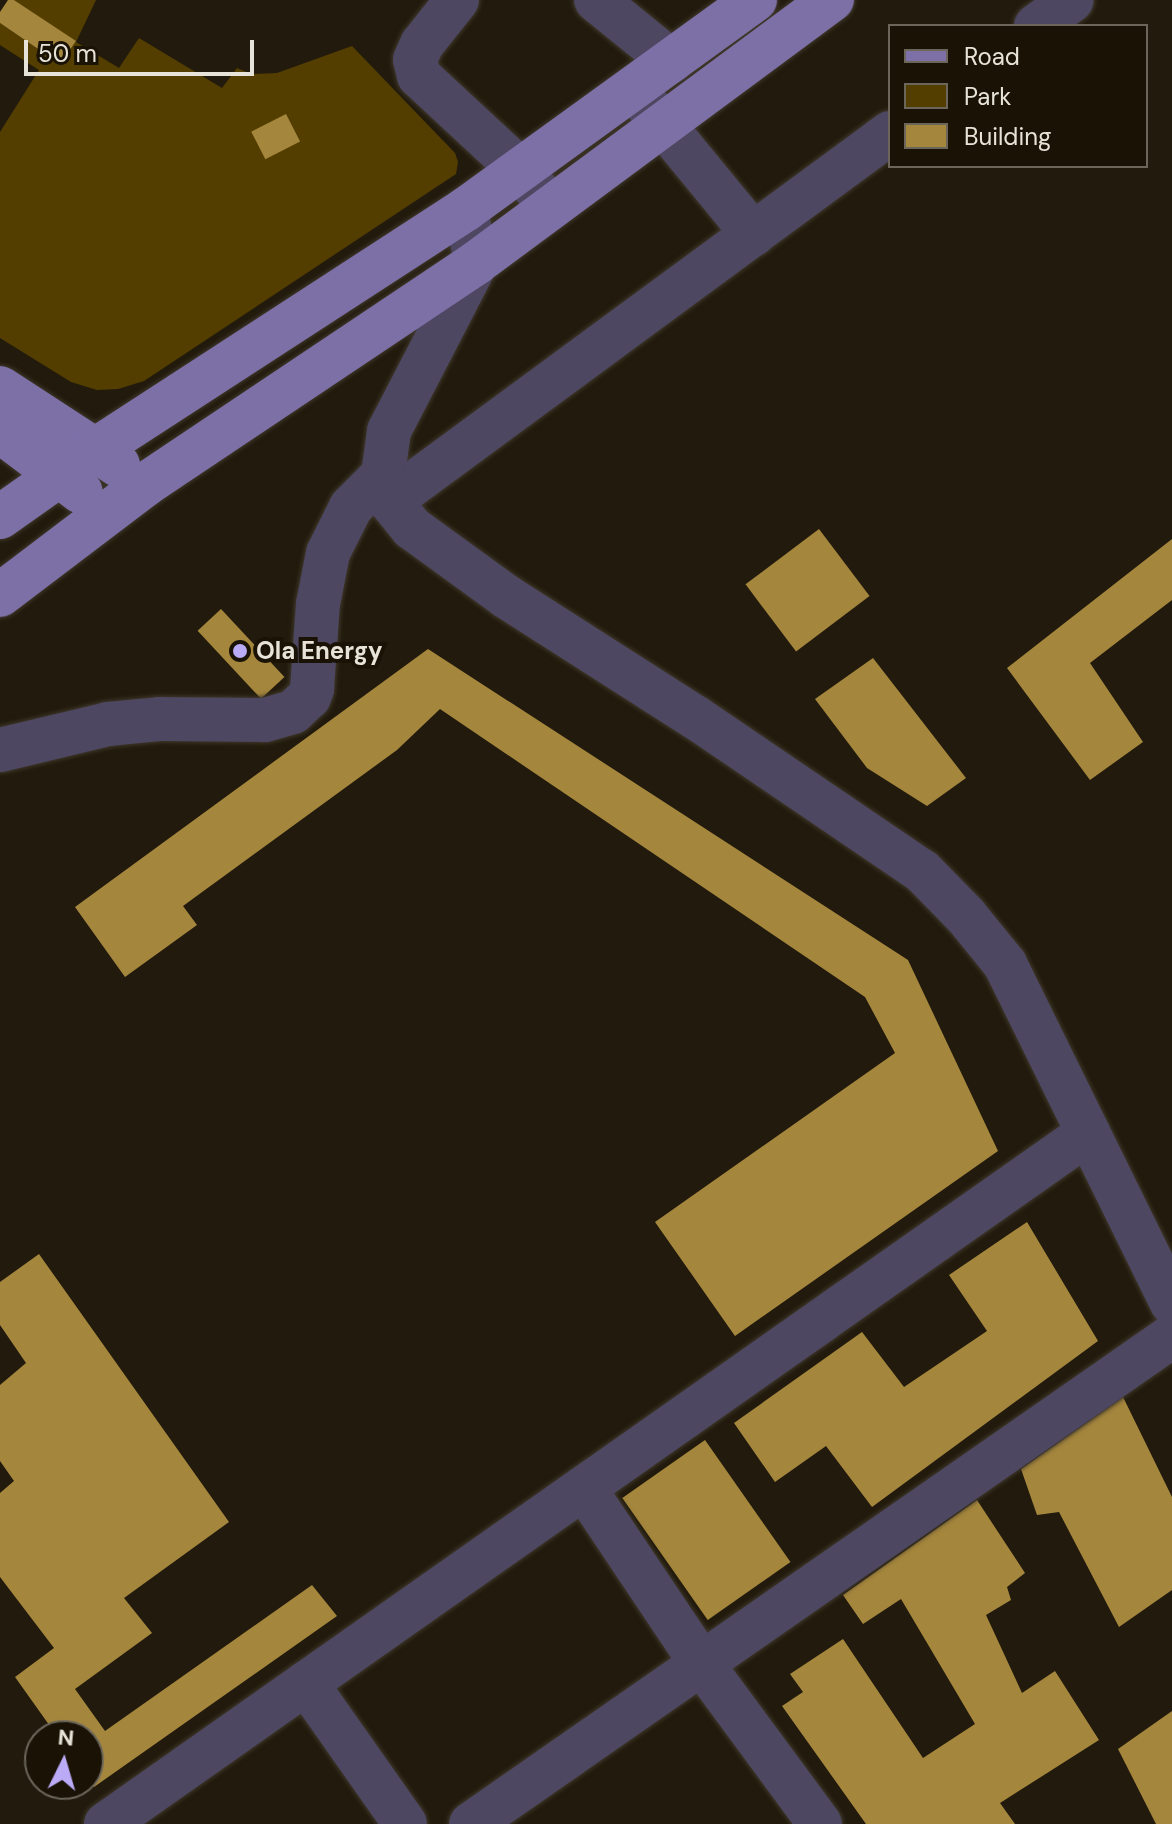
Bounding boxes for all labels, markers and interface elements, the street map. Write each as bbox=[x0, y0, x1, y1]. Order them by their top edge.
scale bar bbox=[28, 24, 258, 74]
legend bbox=[888, 24, 1148, 168]
text: 50 m bbox=[38, 38, 97, 69]
text: Road bbox=[964, 41, 1020, 72]
text: Park bbox=[964, 81, 1011, 112]
text: Building bbox=[964, 121, 1051, 152]
place label: Ola Energy bbox=[256, 637, 383, 665]
marker: Ola Energy bbox=[231, 642, 249, 660]
north arrow bbox=[24, 1720, 104, 1800]
text: N bbox=[57, 1722, 75, 1753]

